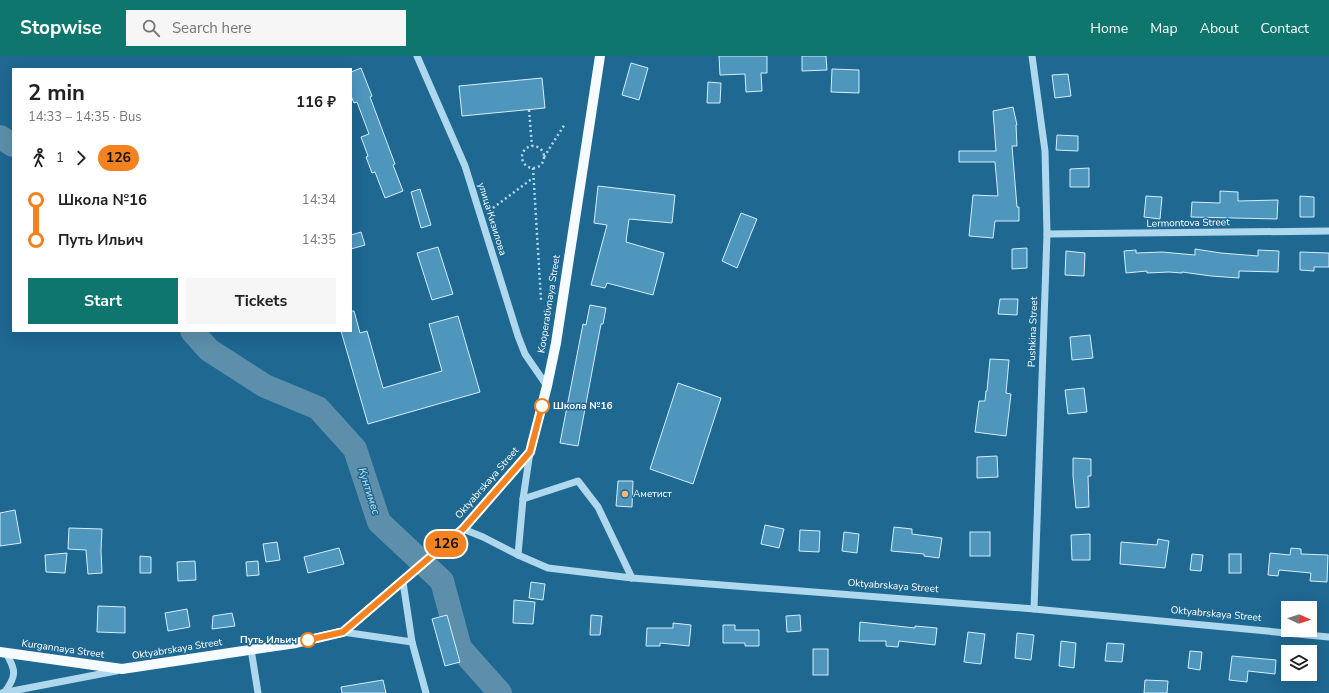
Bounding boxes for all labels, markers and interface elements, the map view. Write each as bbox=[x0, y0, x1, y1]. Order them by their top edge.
search box bbox=[126, 10, 406, 46]
text: Stopwise bbox=[20, 15, 102, 41]
icon: search bbox=[140, 17, 162, 39]
text: Search here bbox=[172, 18, 251, 38]
text: Home bbox=[1090, 19, 1128, 38]
text: Map bbox=[1150, 19, 1178, 38]
text: About bbox=[1200, 19, 1239, 38]
text: Contact bbox=[1261, 19, 1309, 38]
text: 2 min bbox=[28, 78, 85, 108]
text: 116 ₽ bbox=[296, 92, 336, 112]
text: 14:33 – 14:35 · Bus bbox=[28, 108, 142, 126]
icon: walk bbox=[28, 147, 50, 169]
icon: forward bbox=[70, 147, 92, 169]
text: 126 bbox=[106, 148, 131, 167]
text: 1 bbox=[56, 149, 64, 167]
street label: улица Кизилова bbox=[474, 181, 510, 257]
text: Школа №16 bbox=[58, 190, 147, 210]
text: 14:34 bbox=[302, 191, 336, 209]
street label: Lermontova Street bbox=[1146, 215, 1230, 231]
text: Путь Ильич bbox=[58, 230, 143, 250]
text: 14:35 bbox=[302, 231, 336, 249]
street label: Kooperativnaya Street bbox=[534, 253, 564, 354]
button: Start bbox=[28, 278, 178, 324]
button: Tickets bbox=[186, 278, 336, 324]
street label: Pushkina Street bbox=[1025, 296, 1041, 367]
marker: Школа №16 bbox=[534, 398, 550, 414]
place label: Школа №16 bbox=[553, 399, 612, 413]
street label: Oktyabrskaya Street bbox=[452, 444, 522, 522]
water label: Кунтимес bbox=[354, 466, 384, 517]
place label: Аметист bbox=[633, 487, 672, 501]
marker: Аметист bbox=[620, 489, 630, 499]
line badge: 126 bbox=[423, 531, 469, 557]
text: 126 bbox=[433, 534, 459, 553]
street label: Oktyabrskaya Street bbox=[847, 576, 939, 596]
north arrow bbox=[1281, 601, 1317, 637]
map controls bbox=[1281, 601, 1317, 681]
street label: Oktyabrskaya Street bbox=[1170, 603, 1262, 625]
marker: Путь Ильич bbox=[300, 632, 316, 648]
place label: Путь Ильич bbox=[240, 633, 297, 647]
street label: Oktyabrskaya Street bbox=[131, 635, 224, 663]
street label: Kurgannaya Street bbox=[21, 636, 106, 662]
button: layers bbox=[1281, 645, 1317, 681]

